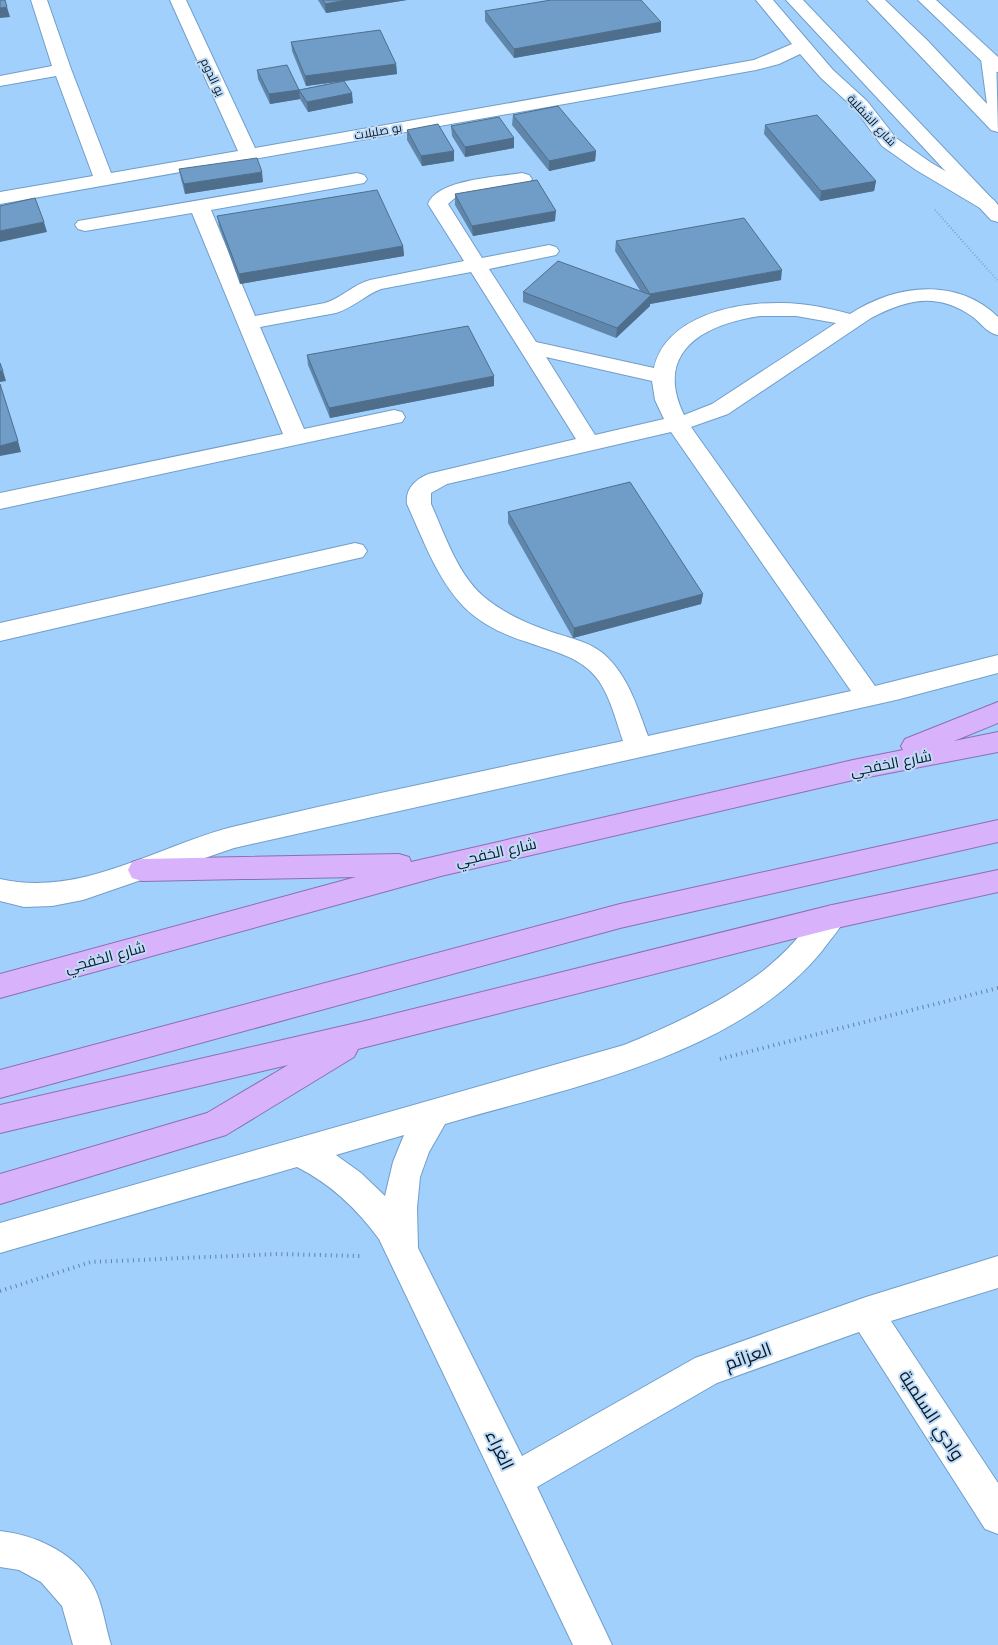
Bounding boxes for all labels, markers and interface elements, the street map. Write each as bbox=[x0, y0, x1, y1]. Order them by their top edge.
street label: بو الدوم bbox=[197, 55, 228, 99]
street label: شارع الشفلية bbox=[844, 91, 900, 150]
street label: بو صليلات bbox=[353, 119, 403, 143]
street label: شارع الخفجي bbox=[849, 746, 934, 783]
street label: شارع الخفجي bbox=[454, 833, 539, 873]
street label: شارع الخفجي bbox=[63, 937, 148, 980]
street label: العزائم bbox=[722, 1338, 775, 1376]
street label: وادي السلمية bbox=[892, 1366, 969, 1466]
street label: الغراء bbox=[481, 1427, 518, 1474]

